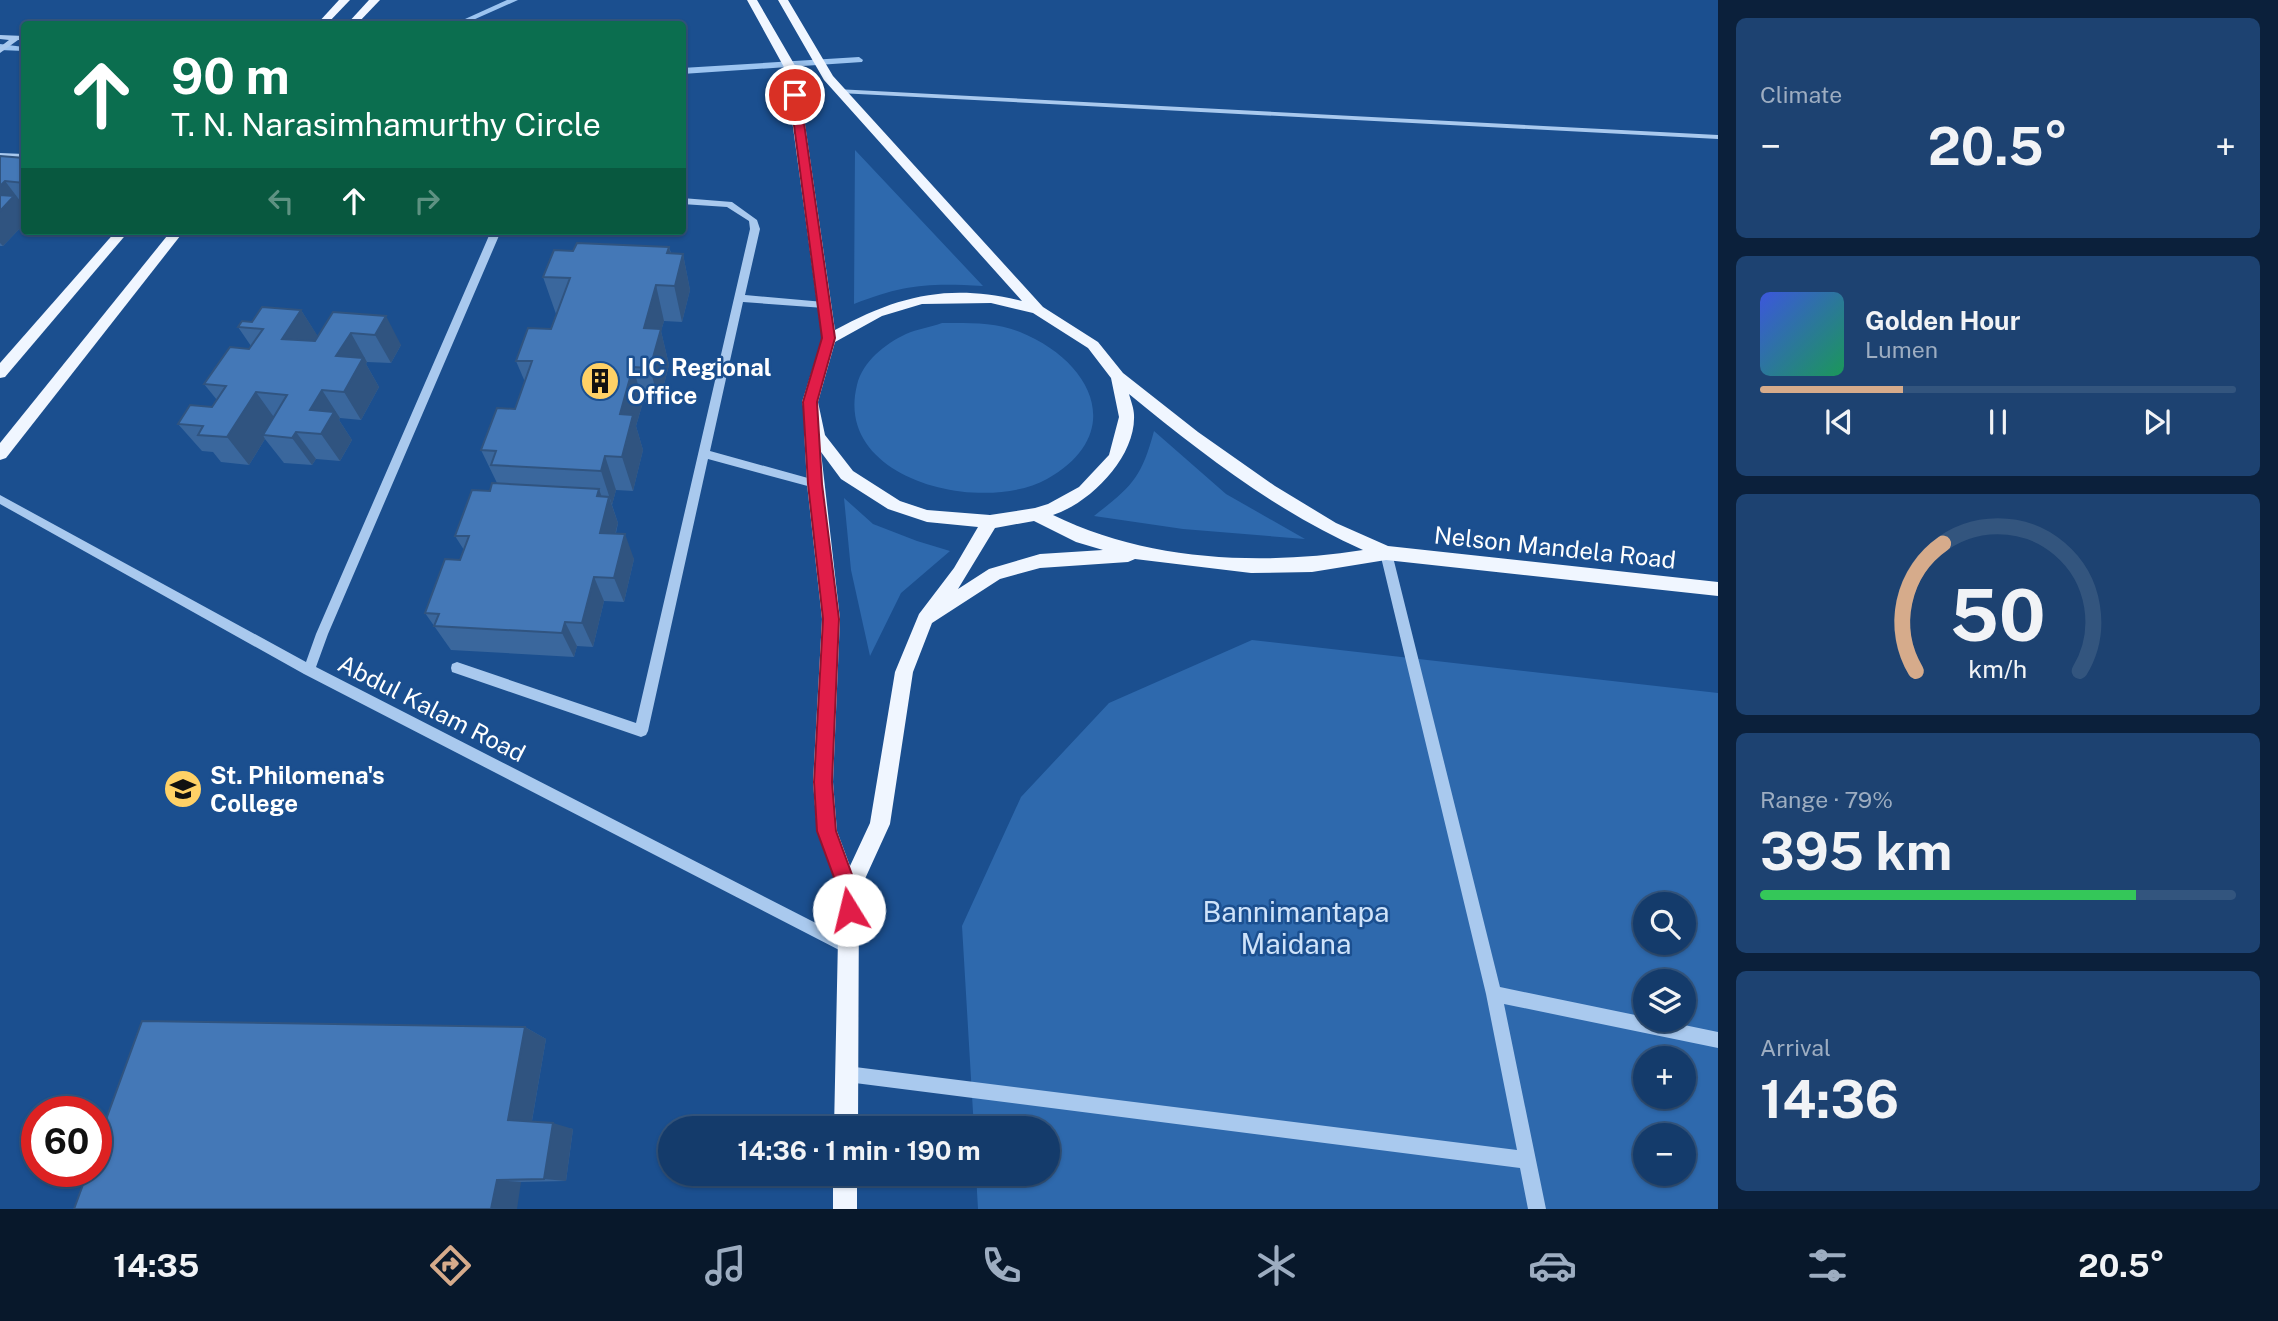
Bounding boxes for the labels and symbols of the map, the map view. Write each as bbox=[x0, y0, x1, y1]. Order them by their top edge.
pin bbox=[765, 65, 825, 125]
place label: LIC Regional Office bbox=[627, 353, 772, 409]
building icon: LIC Regional Office bbox=[579, 360, 621, 402]
street label: Nelson Mandela Road bbox=[1433, 520, 1677, 574]
street label: Abdul Kalam Road bbox=[334, 649, 530, 767]
place label: St. Philomena's College bbox=[210, 761, 385, 817]
school or university icon: St. Philomena's College bbox=[162, 768, 204, 810]
position arrow bbox=[812, 873, 886, 947]
park label: Bannimantapa Maidana bbox=[1202, 895, 1390, 960]
speed limit sign: 60 bbox=[21, 1096, 112, 1187]

